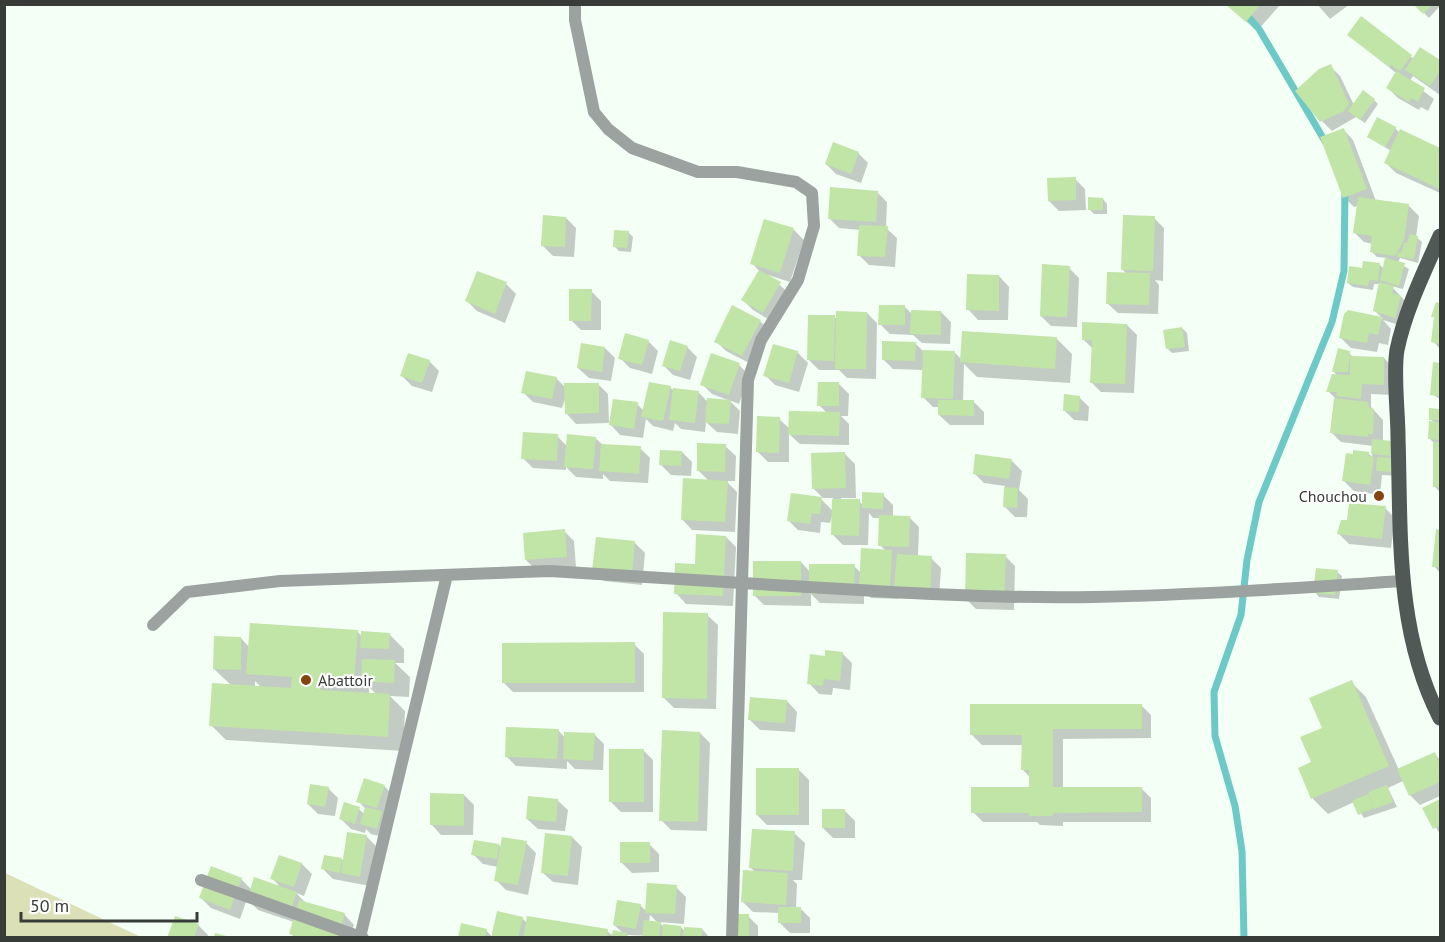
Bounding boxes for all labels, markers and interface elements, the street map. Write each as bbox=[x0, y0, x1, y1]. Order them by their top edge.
place label: Chouchou bbox=[1299, 486, 1367, 506]
marker: Chouchou bbox=[1372, 489, 1386, 503]
place label: Abattoir bbox=[318, 670, 373, 690]
marker: Abattoir bbox=[299, 673, 313, 687]
scale bar bbox=[21, 885, 196, 923]
text: 50 m bbox=[30, 894, 69, 917]

